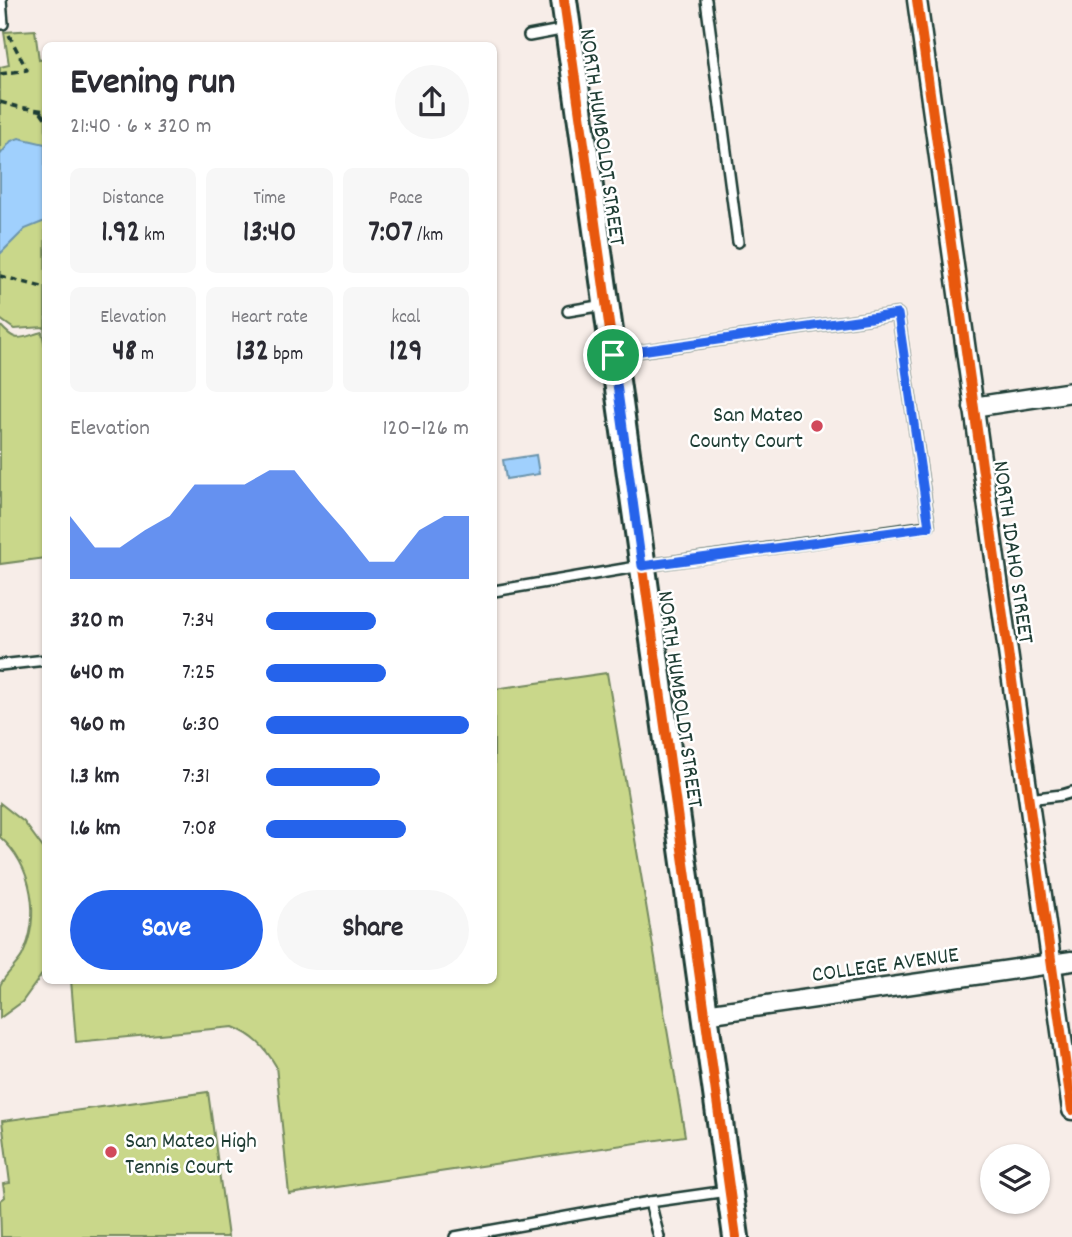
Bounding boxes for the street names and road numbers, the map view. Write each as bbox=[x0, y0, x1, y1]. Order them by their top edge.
street label: NORTH HUMBOLDT STREET bbox=[569, 27, 632, 248]
street label: NORTH IDAHO STREET bbox=[982, 459, 1041, 646]
street label: NORTH HUMBOLDT STREET bbox=[647, 589, 710, 810]
street label: COLLEGE AVENUE bbox=[810, 940, 962, 993]

